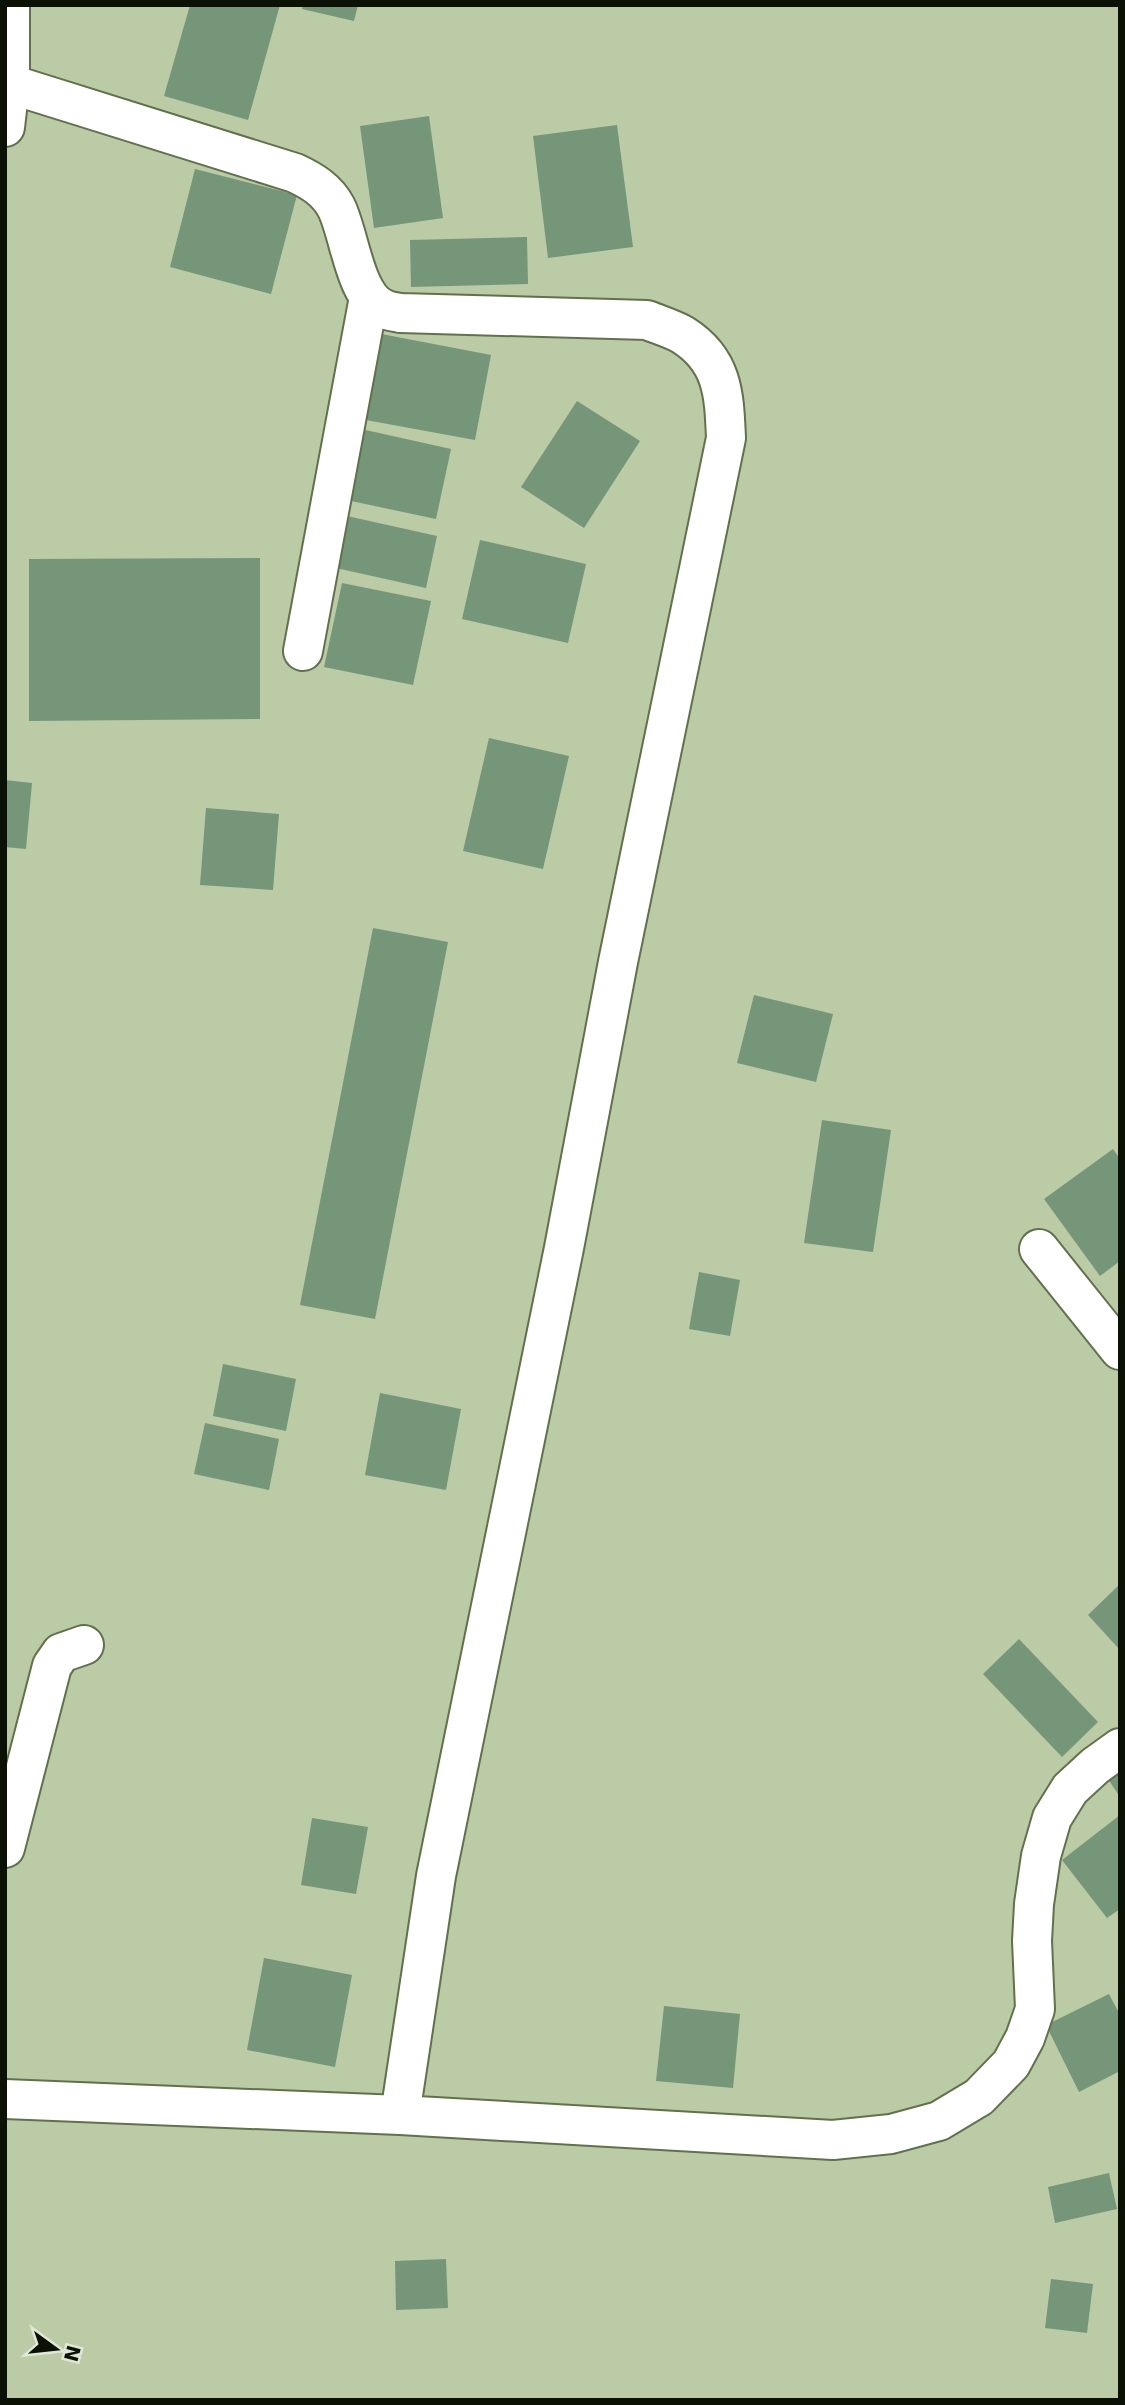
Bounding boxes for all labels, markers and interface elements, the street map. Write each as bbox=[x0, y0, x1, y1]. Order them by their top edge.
north arrow bbox=[21, 2314, 91, 2384]
text: N bbox=[60, 2343, 85, 2364]

